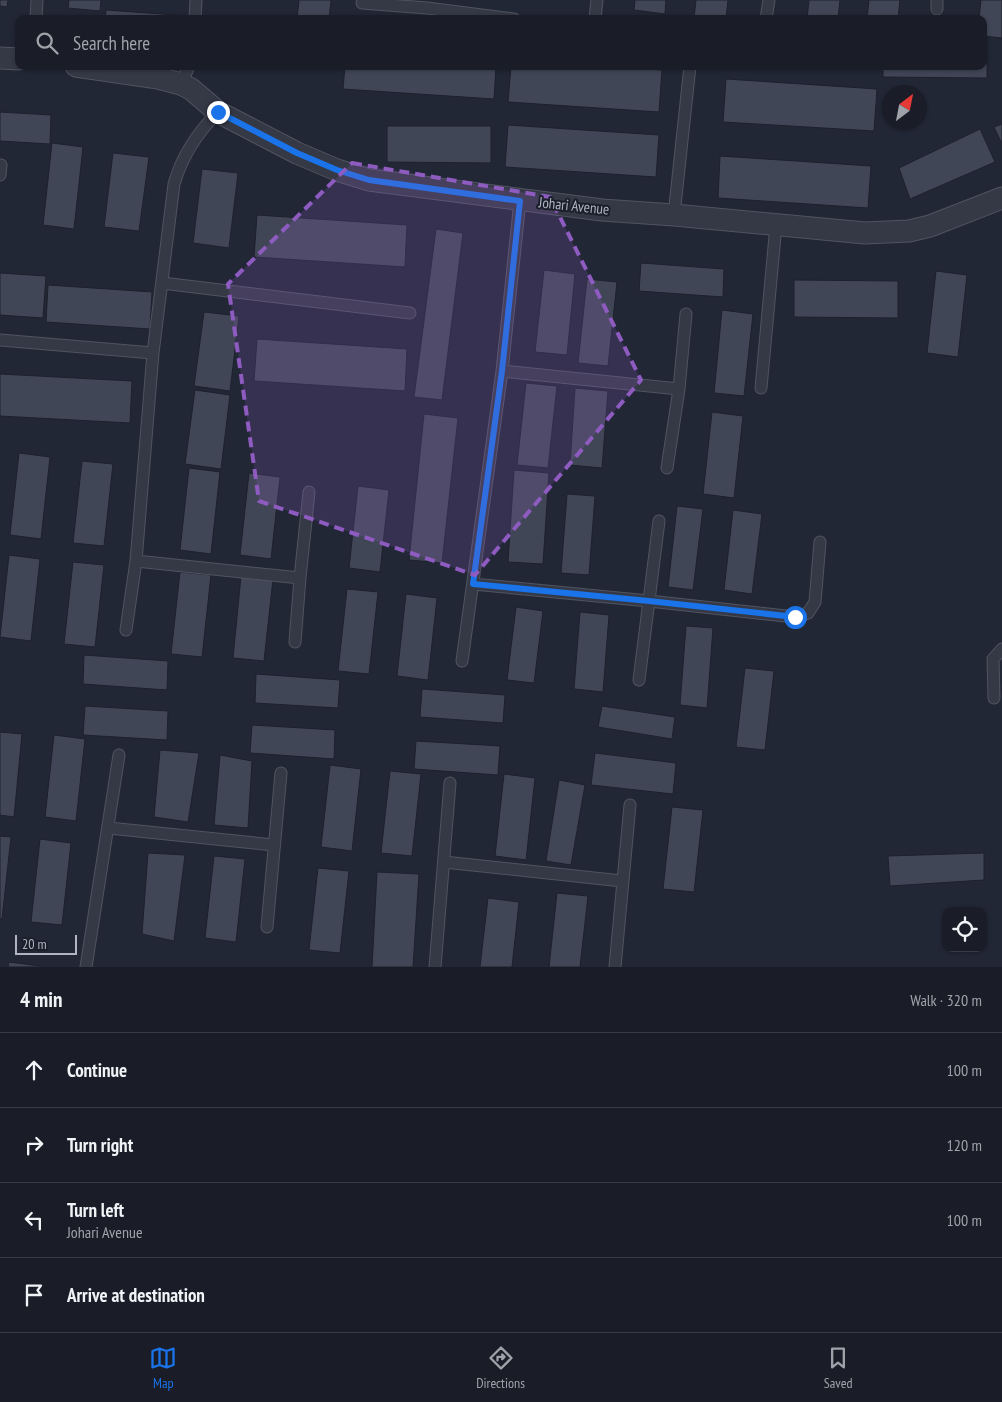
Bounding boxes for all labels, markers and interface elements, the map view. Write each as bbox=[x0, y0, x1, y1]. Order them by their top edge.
search box bbox=[15, 15, 987, 70]
icon: search bbox=[33, 29, 61, 57]
text: Search here bbox=[73, 31, 150, 55]
north arrow bbox=[882, 85, 927, 130]
route end bbox=[207, 101, 230, 124]
street label: Johari Avenue bbox=[537, 192, 610, 219]
route start bbox=[784, 606, 807, 629]
map controls bbox=[942, 907, 987, 952]
button: locate bbox=[942, 907, 987, 952]
scale bar bbox=[15, 932, 78, 955]
text: 20 m bbox=[22, 935, 47, 953]
text: 4 min bbox=[20, 986, 62, 1013]
text: Walk · 320 m bbox=[910, 990, 982, 1010]
icon: ahead bbox=[20, 1056, 48, 1084]
text: Continue bbox=[67, 1058, 127, 1082]
text: 100 m bbox=[947, 1060, 982, 1080]
icon: right bbox=[20, 1131, 48, 1159]
text: Turn right bbox=[67, 1133, 133, 1157]
text: 120 m bbox=[947, 1135, 982, 1155]
text: Turn left bbox=[67, 1198, 124, 1222]
icon: left bbox=[20, 1206, 48, 1234]
text: 100 m bbox=[947, 1210, 982, 1230]
text: Johari Avenue bbox=[67, 1222, 143, 1242]
icon: arrive bbox=[20, 1281, 48, 1309]
text: Arrive at destination bbox=[67, 1283, 205, 1307]
tab: Map bbox=[149, 1344, 177, 1392]
tab: Directions bbox=[476, 1344, 525, 1392]
tab: Saved bbox=[824, 1344, 853, 1392]

